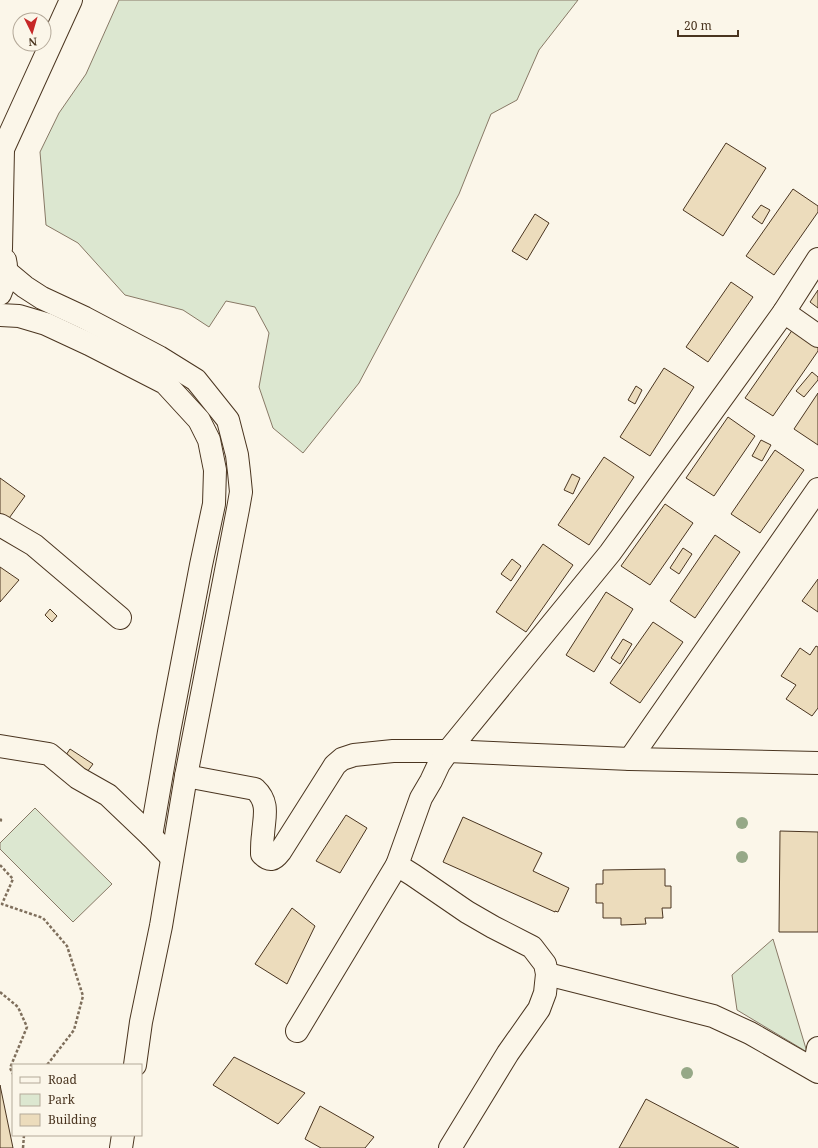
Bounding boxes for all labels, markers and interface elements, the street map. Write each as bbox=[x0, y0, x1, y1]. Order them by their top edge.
north arrow bbox=[12, 12, 52, 52]
scale bar bbox=[678, 12, 738, 38]
text: 20 m bbox=[684, 17, 712, 34]
text: N bbox=[28, 35, 38, 50]
legend bbox=[12, 1064, 142, 1136]
text: Road bbox=[48, 1071, 78, 1088]
text: Park bbox=[48, 1091, 76, 1108]
text: Building bbox=[48, 1111, 97, 1128]

